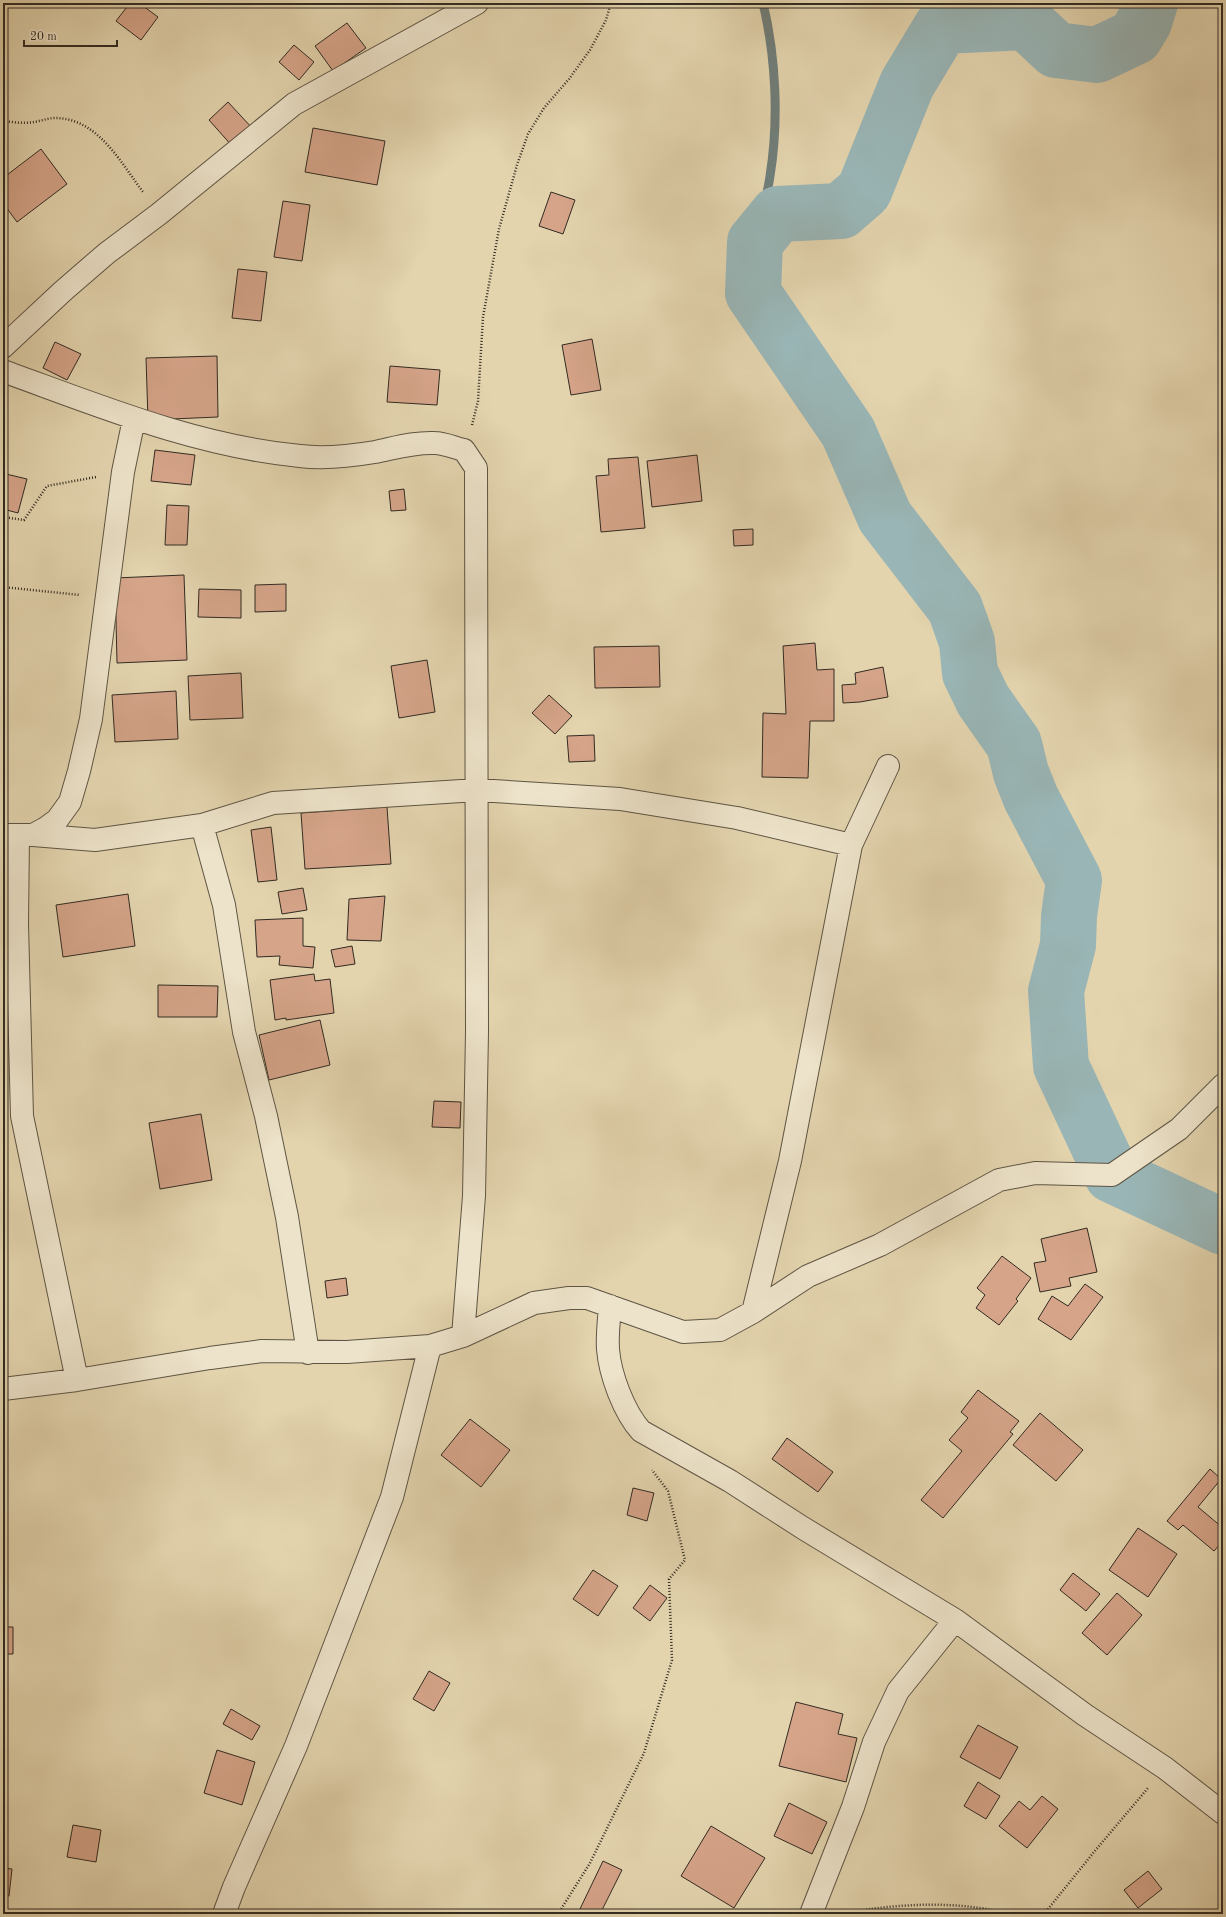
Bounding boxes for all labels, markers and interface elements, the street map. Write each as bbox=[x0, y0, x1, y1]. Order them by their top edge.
scale bar bbox=[24, 22, 117, 48]
text: 20 m bbox=[30, 31, 57, 43]

